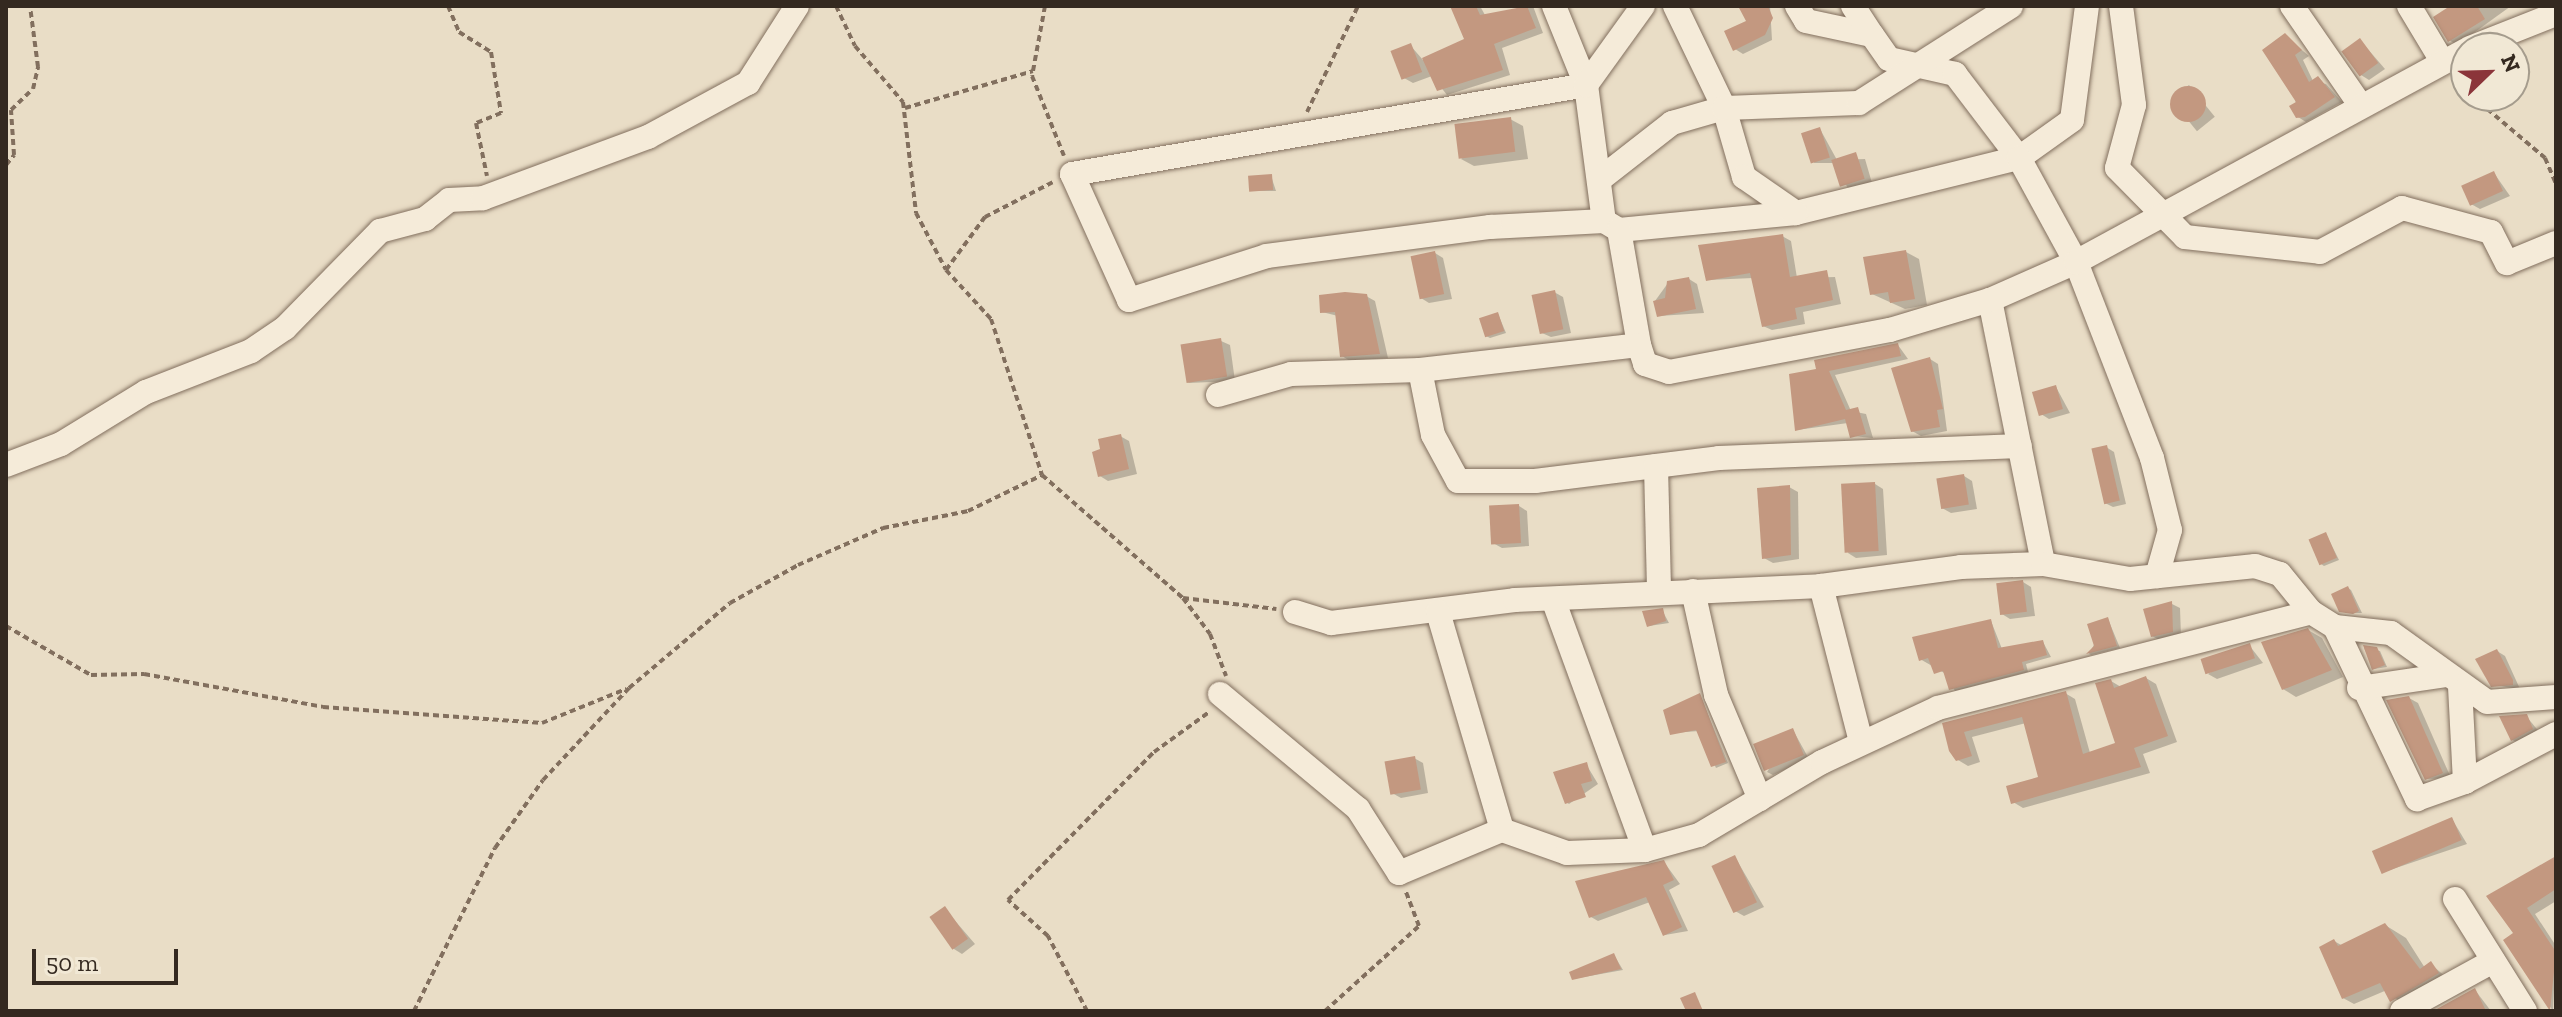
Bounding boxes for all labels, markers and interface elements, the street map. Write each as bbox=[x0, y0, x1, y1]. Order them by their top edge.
north arrow bbox=[2450, 32, 2530, 112]
text: N bbox=[2495, 50, 2526, 76]
scale bar bbox=[36, 933, 182, 983]
text: 50 m bbox=[46, 948, 98, 977]

